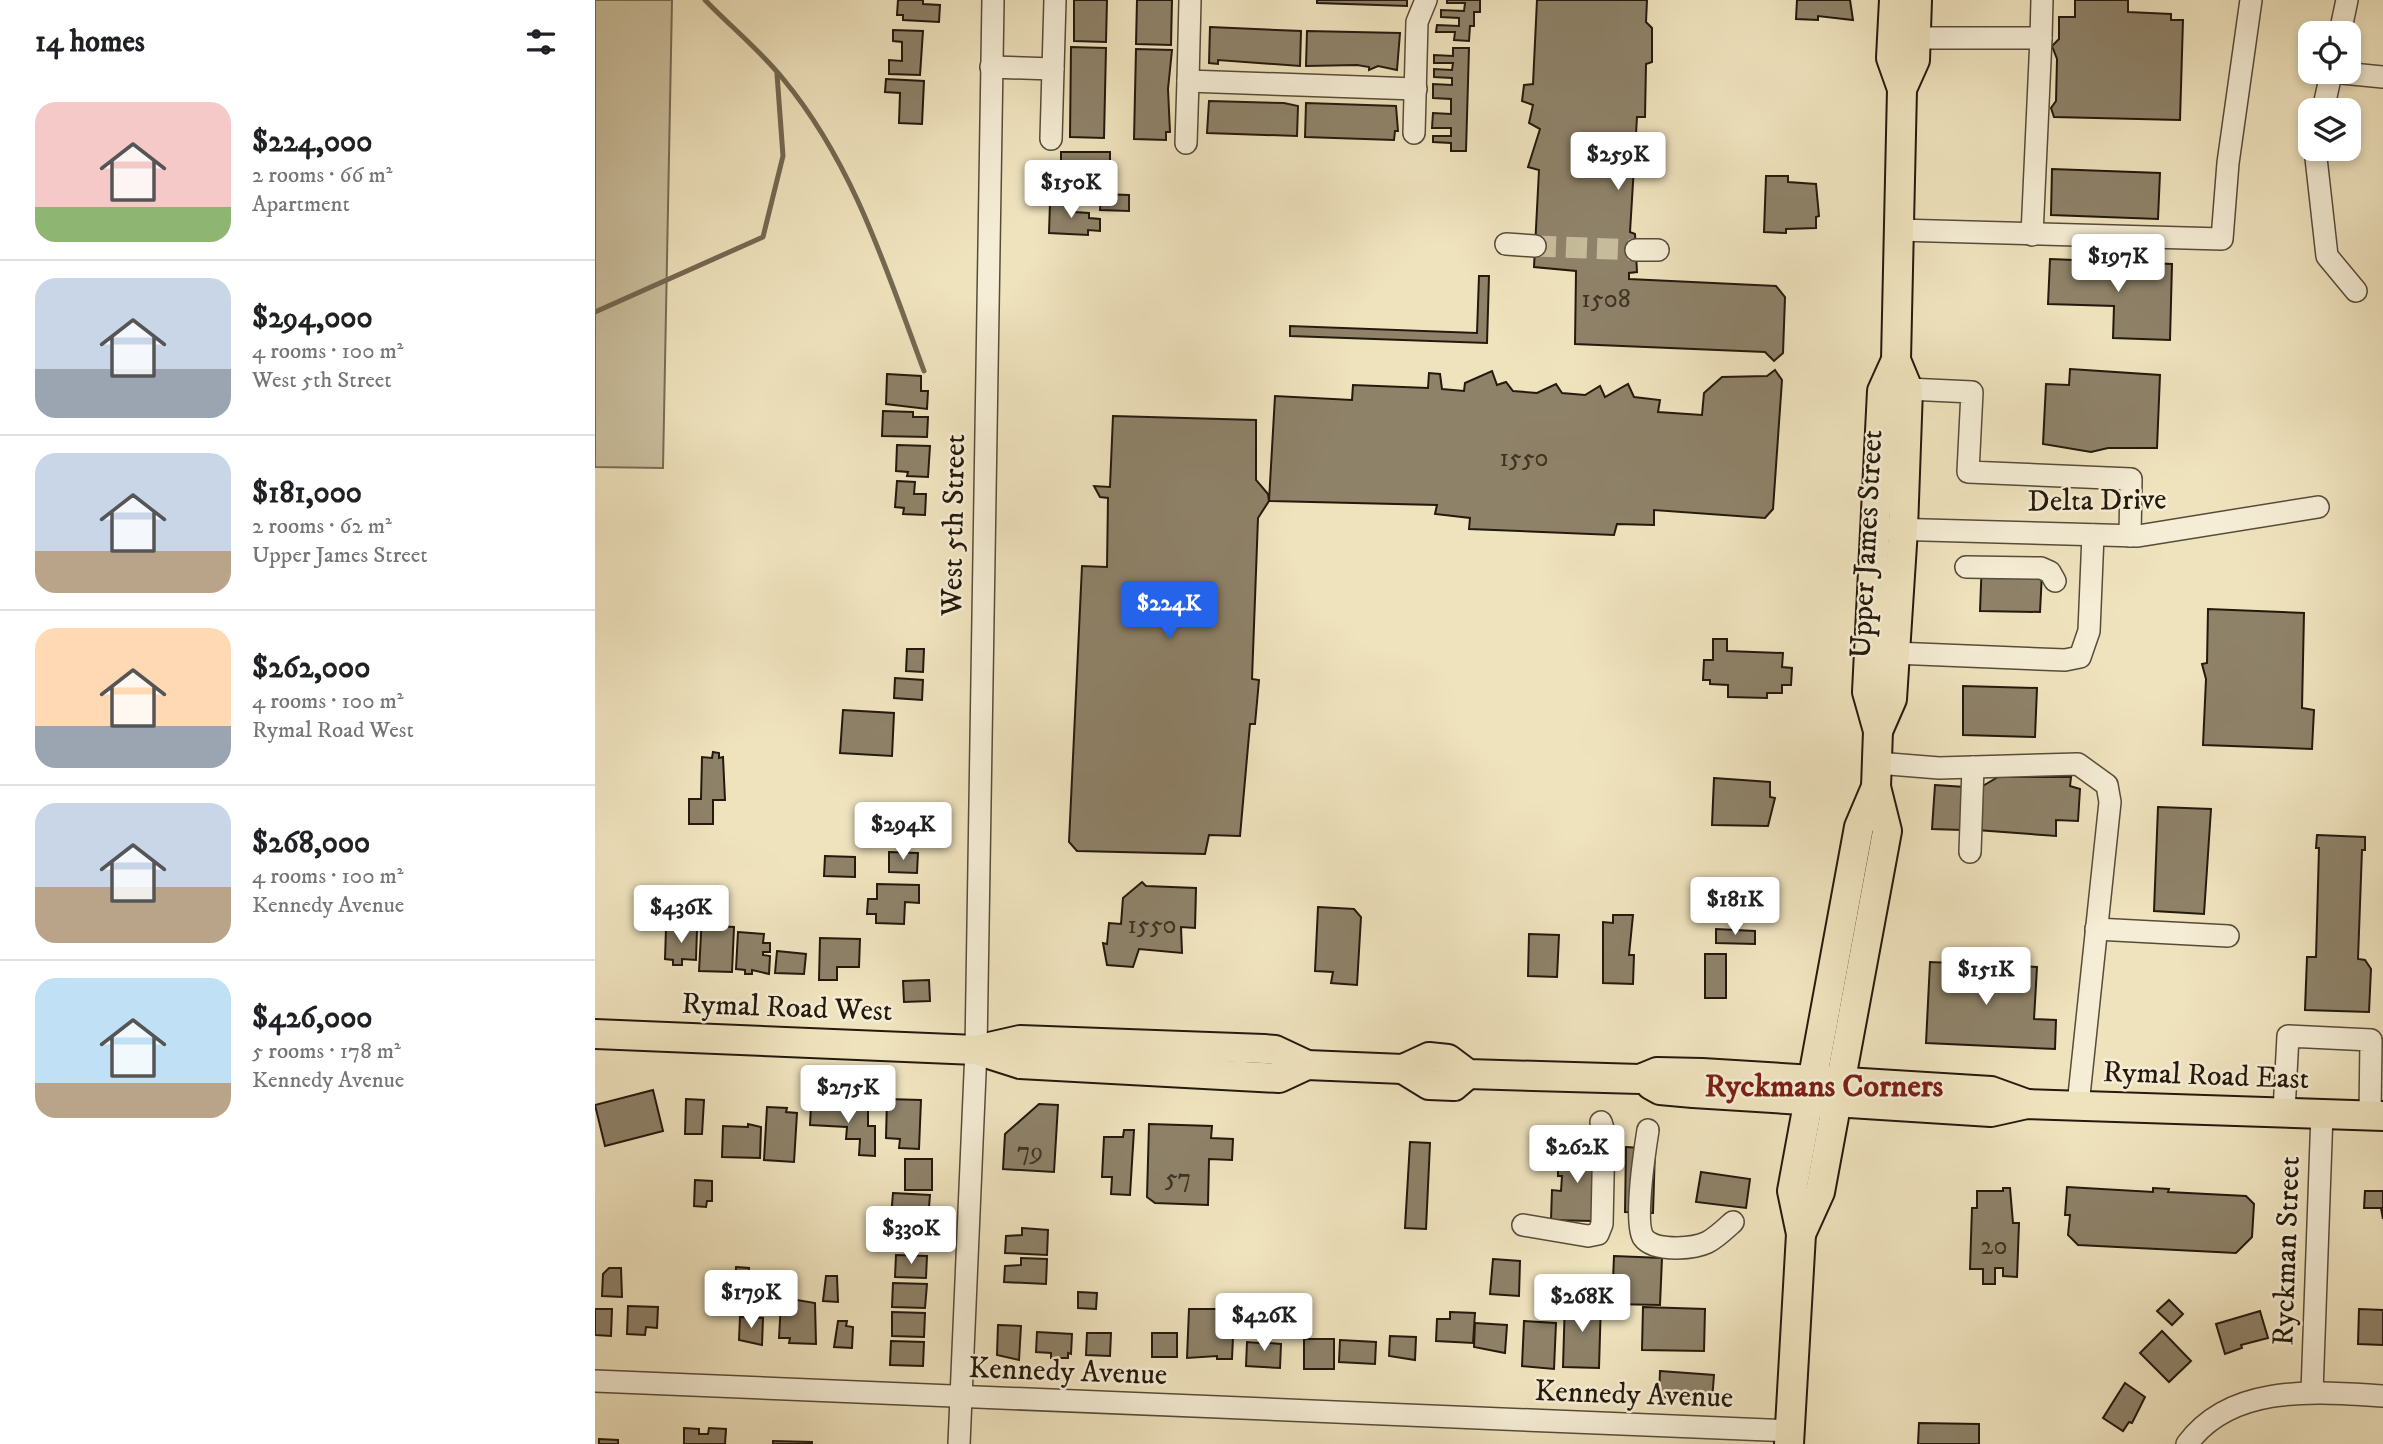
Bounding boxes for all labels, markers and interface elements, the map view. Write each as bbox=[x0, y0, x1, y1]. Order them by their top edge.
map controls bbox=[2298, 21, 2361, 161]
button: locate bbox=[2298, 21, 2361, 84]
icon: filters bbox=[522, 23, 560, 61]
text: 14 homes bbox=[35, 24, 145, 61]
button: layers bbox=[2298, 98, 2361, 161]
text: $224,000 bbox=[252, 124, 372, 161]
icon: home bbox=[91, 130, 175, 214]
pin: $259K bbox=[1569, 132, 1667, 192]
text: $259K bbox=[1587, 140, 1649, 169]
pin: $150K bbox=[1022, 160, 1120, 220]
text: 2 rooms · 66 m² bbox=[252, 161, 392, 190]
text: $150K bbox=[1041, 168, 1101, 197]
text: Apartment bbox=[252, 190, 350, 219]
pin: $197K bbox=[2069, 234, 2167, 294]
text: $197K bbox=[2088, 242, 2148, 271]
house number: 1508 bbox=[1581, 283, 1631, 316]
text: $294,000 bbox=[252, 300, 373, 337]
icon: home bbox=[91, 306, 175, 390]
text: 4 rooms · 100 m² bbox=[252, 337, 404, 366]
text: West 5th Street bbox=[252, 366, 392, 395]
street label: Upper James Street bbox=[1843, 429, 1891, 659]
street label: West 5th Street bbox=[934, 434, 974, 617]
house number: 1550 bbox=[1499, 442, 1549, 475]
text: $181,000 bbox=[252, 475, 362, 512]
icon: home bbox=[91, 481, 175, 565]
street label: Delta Drive bbox=[2027, 481, 2167, 521]
text: 2 rooms · 62 m² bbox=[252, 512, 392, 541]
text: Upper James Street bbox=[252, 541, 428, 570]
pin: $224K bbox=[1120, 582, 1218, 641]
text: $224K bbox=[1137, 589, 1201, 618]
text: $262,000 bbox=[252, 650, 370, 687]
icon: home bbox=[91, 656, 175, 740]
text: 4 rooms · 100 m² bbox=[252, 687, 404, 716]
text: Rymal Road West bbox=[252, 716, 414, 745]
pin: $294K bbox=[854, 802, 952, 862]
text: $294K bbox=[871, 810, 935, 839]
text: $268,000 bbox=[252, 825, 370, 862]
icon: home bbox=[91, 831, 175, 915]
text: 4 rooms · 100 m² bbox=[252, 862, 404, 891]
pin: $181K bbox=[1686, 878, 1784, 937]
text: $181K bbox=[1706, 885, 1764, 914]
pin: $436K bbox=[632, 886, 730, 945]
text: Kennedy Avenue bbox=[252, 891, 404, 920]
text: $436K bbox=[650, 893, 712, 922]
house number: 1550 bbox=[1127, 909, 1177, 942]
pin: $151K bbox=[1937, 948, 2035, 1007]
text: $151K bbox=[1958, 955, 2014, 984]
street label: Rymal Road West bbox=[681, 986, 893, 1030]
text: $426,000 bbox=[252, 1000, 373, 1037]
icon: home bbox=[91, 1006, 175, 1090]
text: 5 rooms · 178 m² bbox=[252, 1037, 401, 1066]
street label: Rymal Road East bbox=[2102, 1054, 2310, 1098]
text: Kennedy Avenue bbox=[252, 1066, 404, 1095]
pin: $275K bbox=[799, 1066, 897, 1125]
district label: Ryckmans Corners bbox=[1705, 1067, 1944, 1107]
text: $275K bbox=[817, 1073, 879, 1102]
pin: $262K bbox=[1528, 1126, 1626, 1185]
text: $262K bbox=[1545, 1133, 1609, 1162]
house number: 79 bbox=[1017, 1135, 1043, 1168]
street label: Ryckman Street bbox=[2265, 1156, 2309, 1346]
house number: 57 bbox=[1165, 1162, 1191, 1195]
pin: $330K bbox=[862, 1206, 960, 1266]
text: $330K bbox=[882, 1214, 940, 1243]
house number: 20 bbox=[1981, 1230, 2007, 1263]
pin: $179K bbox=[702, 1270, 800, 1330]
pin: $268K bbox=[1533, 1274, 1631, 1334]
text: $179K bbox=[721, 1278, 781, 1307]
text: $268K bbox=[1550, 1282, 1614, 1311]
pin: $426K bbox=[1215, 1294, 1313, 1353]
text: $426K bbox=[1231, 1301, 1297, 1330]
street label: Kennedy Avenue bbox=[968, 1350, 1168, 1394]
street label: Kennedy Avenue bbox=[1534, 1373, 1734, 1417]

